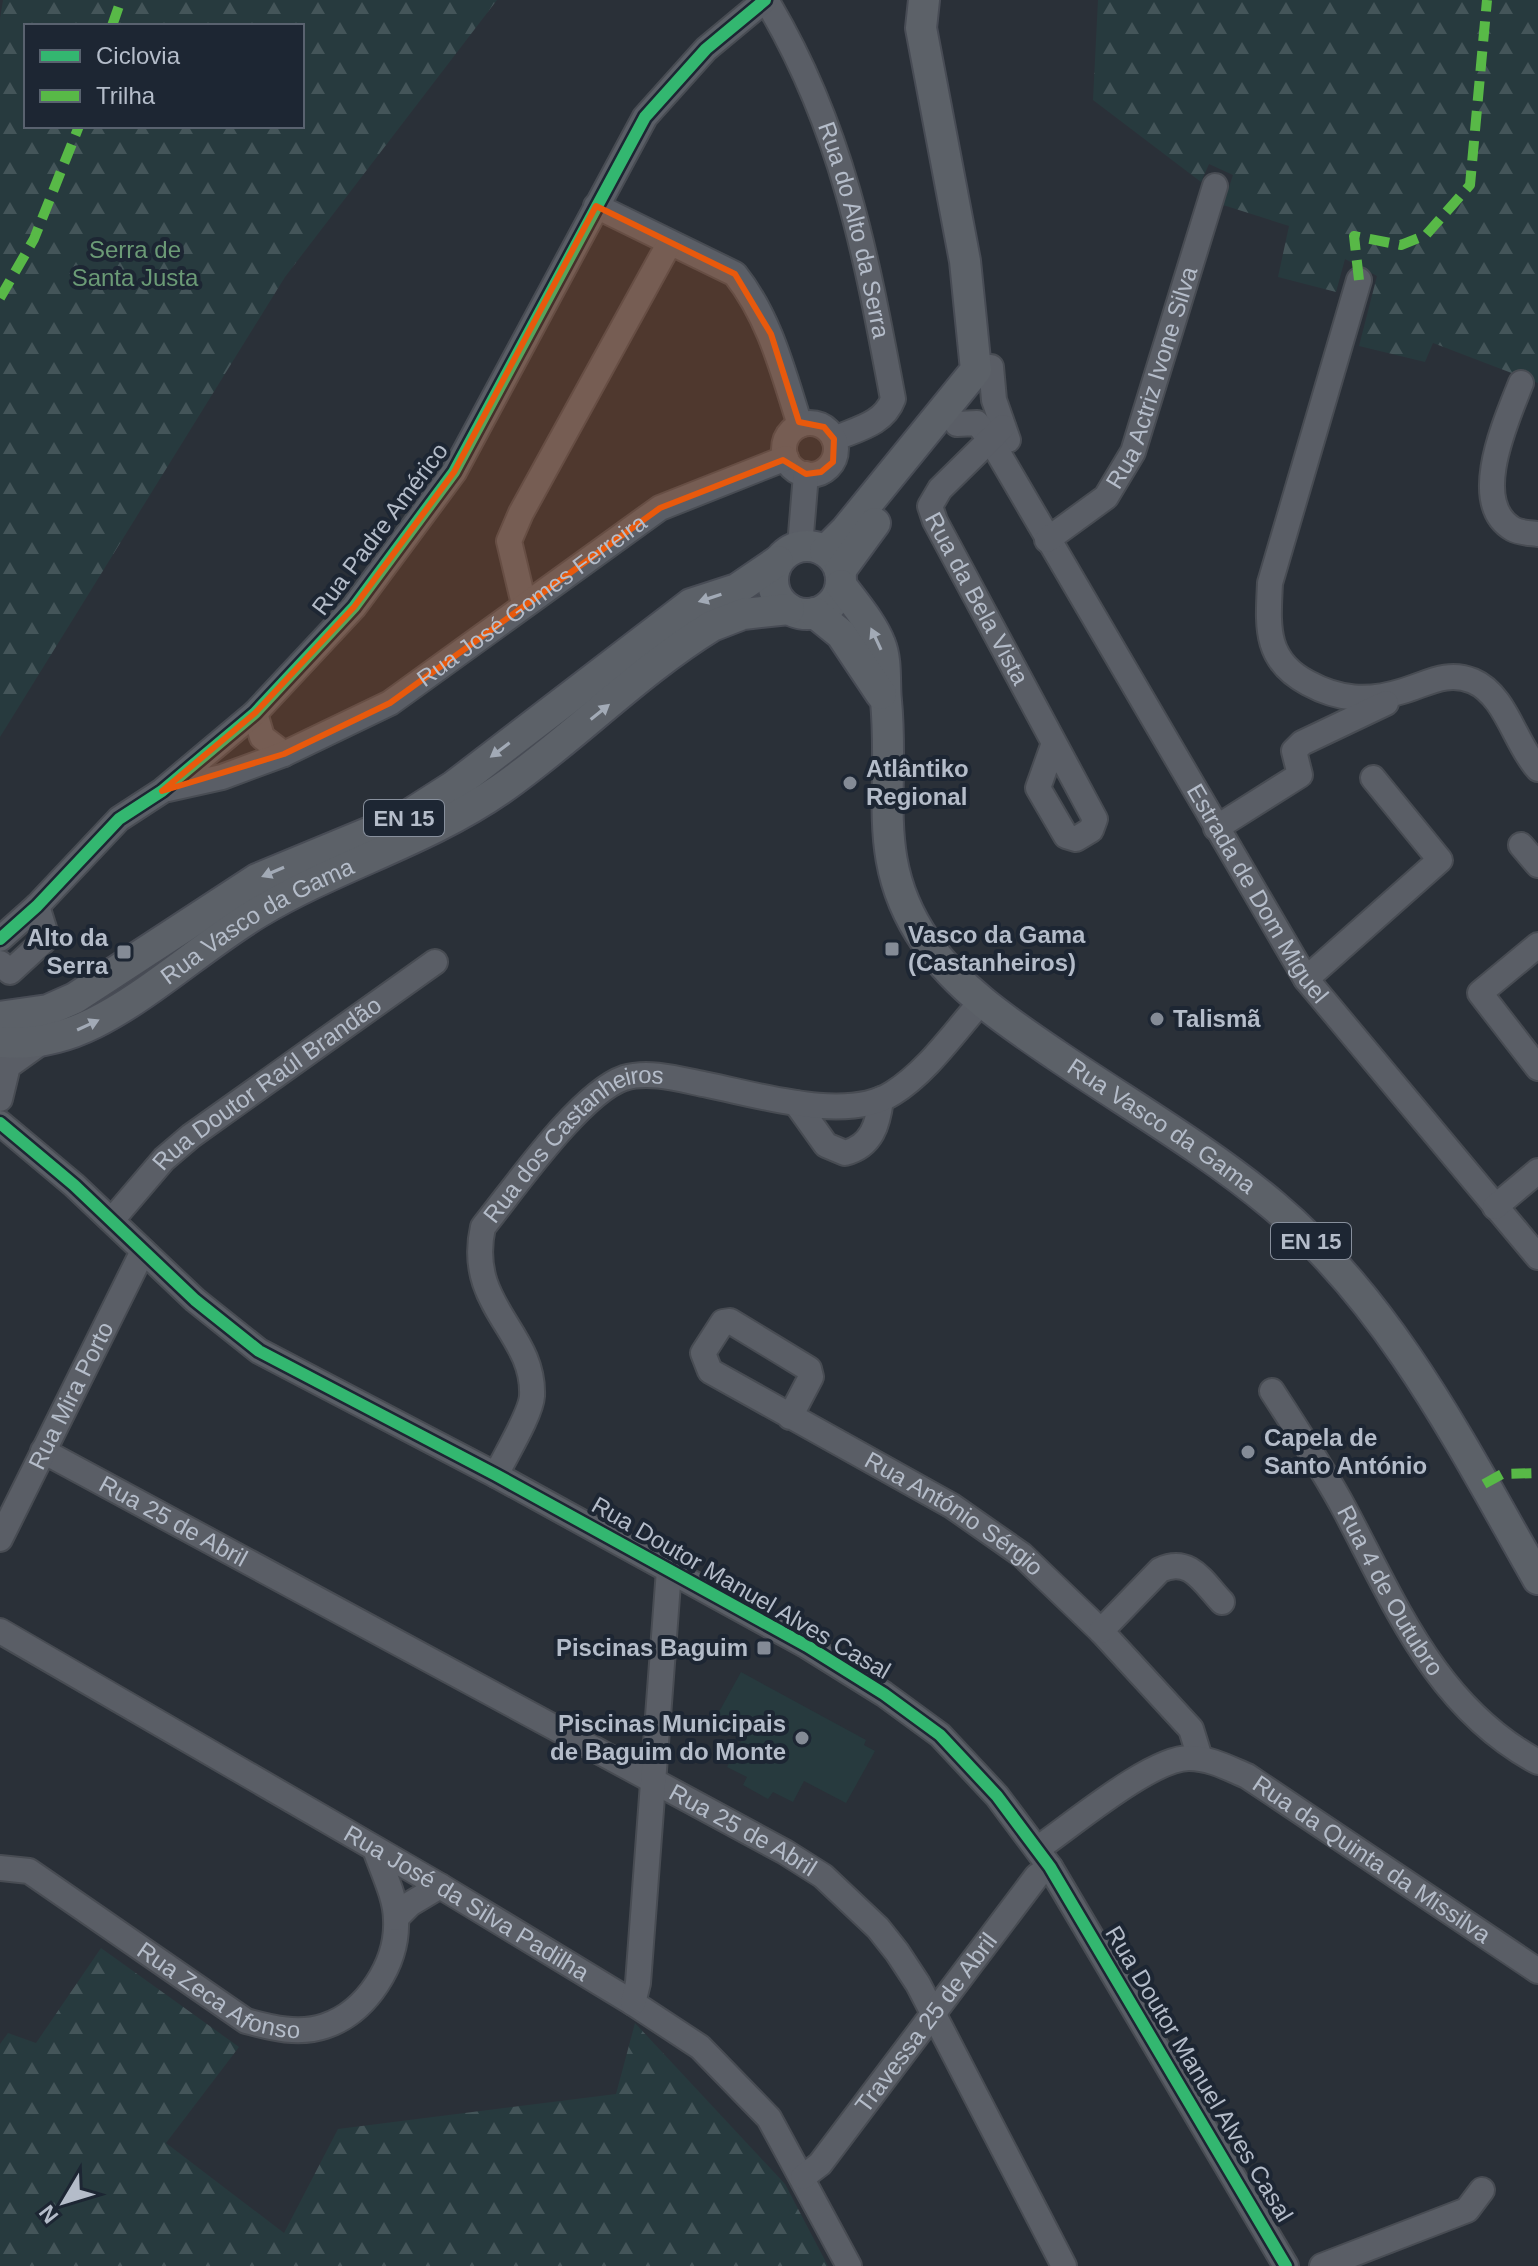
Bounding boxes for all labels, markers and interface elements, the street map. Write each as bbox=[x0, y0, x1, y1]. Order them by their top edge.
legend bbox=[24, 24, 304, 128]
text: Ciclovia bbox=[96, 42, 181, 69]
text: Trilha bbox=[96, 82, 156, 109]
street label: Rua do Alto da Serra bbox=[813, 118, 895, 341]
park label: Serra de Santa Justa bbox=[72, 236, 199, 291]
street label: Rua Actriz Ivone Silva bbox=[1100, 263, 1203, 493]
street label: Rua Padre Américo bbox=[306, 437, 453, 620]
street label: Rua da Bela Vista bbox=[920, 507, 1035, 690]
street label: Rua José Gomes Ferreira bbox=[412, 508, 652, 692]
one-way arrow bbox=[697, 592, 721, 604]
one-way arrow bbox=[869, 628, 882, 651]
one-way arrow bbox=[590, 704, 610, 721]
one-way arrow bbox=[490, 742, 510, 758]
place label: Atlântiko Regional bbox=[866, 755, 969, 810]
marker: Atlântiko Regional bbox=[841, 774, 859, 792]
street label: Estrada de Dom Miguel bbox=[1182, 779, 1334, 1008]
road number: EN 15 bbox=[364, 800, 444, 836]
street label: Rua Vasco da Gama bbox=[155, 852, 358, 990]
one-way arrow bbox=[261, 866, 285, 879]
place label: Vasco da Gama (Castanheiros) bbox=[908, 921, 1086, 976]
place label: Alto da Serra bbox=[27, 924, 109, 979]
marker: Vasco da Gama (Castanheiros) bbox=[883, 940, 901, 958]
marker: Alto da Serra bbox=[115, 943, 133, 961]
street label: Rua Doutor Raúl Brandão bbox=[147, 991, 386, 1175]
place label: Talismã bbox=[1173, 1005, 1261, 1032]
marker: Talismã bbox=[1148, 1010, 1166, 1028]
one-way arrow bbox=[77, 1018, 100, 1032]
street label: Rua Vasco da Gama bbox=[1063, 1053, 1262, 1199]
street label: Rua dos Castanheiros bbox=[478, 1061, 665, 1228]
road number: EN 15 bbox=[1271, 1223, 1351, 1259]
street label: Rua Mira Porto bbox=[23, 1317, 119, 1474]
place label: Capela de Santo António bbox=[1264, 1424, 1427, 1479]
marker: Capela de Santo António bbox=[1239, 1443, 1257, 1461]
street label: Rua António Sérgio bbox=[860, 1446, 1049, 1581]
street label: Rua 25 de Abril bbox=[95, 1470, 252, 1572]
street label: Rua Doutor Manuel Alves Casal bbox=[587, 1491, 895, 1684]
street label: Rua 4 de Outubro bbox=[1332, 1501, 1449, 1681]
place label: Piscinas Baguim bbox=[556, 1634, 748, 1661]
marker: Piscinas Baguim bbox=[755, 1639, 773, 1657]
place label: Piscinas Municipais de Baguim do Monte bbox=[550, 1710, 786, 1765]
marker: Piscinas Municipais de Baguim do Monte bbox=[793, 1729, 811, 1747]
street label: Rua da Quinta da Missilva bbox=[1248, 1770, 1496, 1949]
street label: Rua 25 de Abril bbox=[665, 1778, 822, 1882]
street label: Rua José da Silva Padilha bbox=[339, 1819, 595, 1986]
street label: Rua Doutor Manuel Alves Casal bbox=[1100, 1921, 1299, 2226]
street label: Travessa 25 de Abril bbox=[849, 1927, 1002, 2118]
street label: Rua Zeca Afonso bbox=[132, 1936, 301, 2043]
north arrow bbox=[24, 2162, 104, 2242]
text: N bbox=[34, 2200, 63, 2228]

